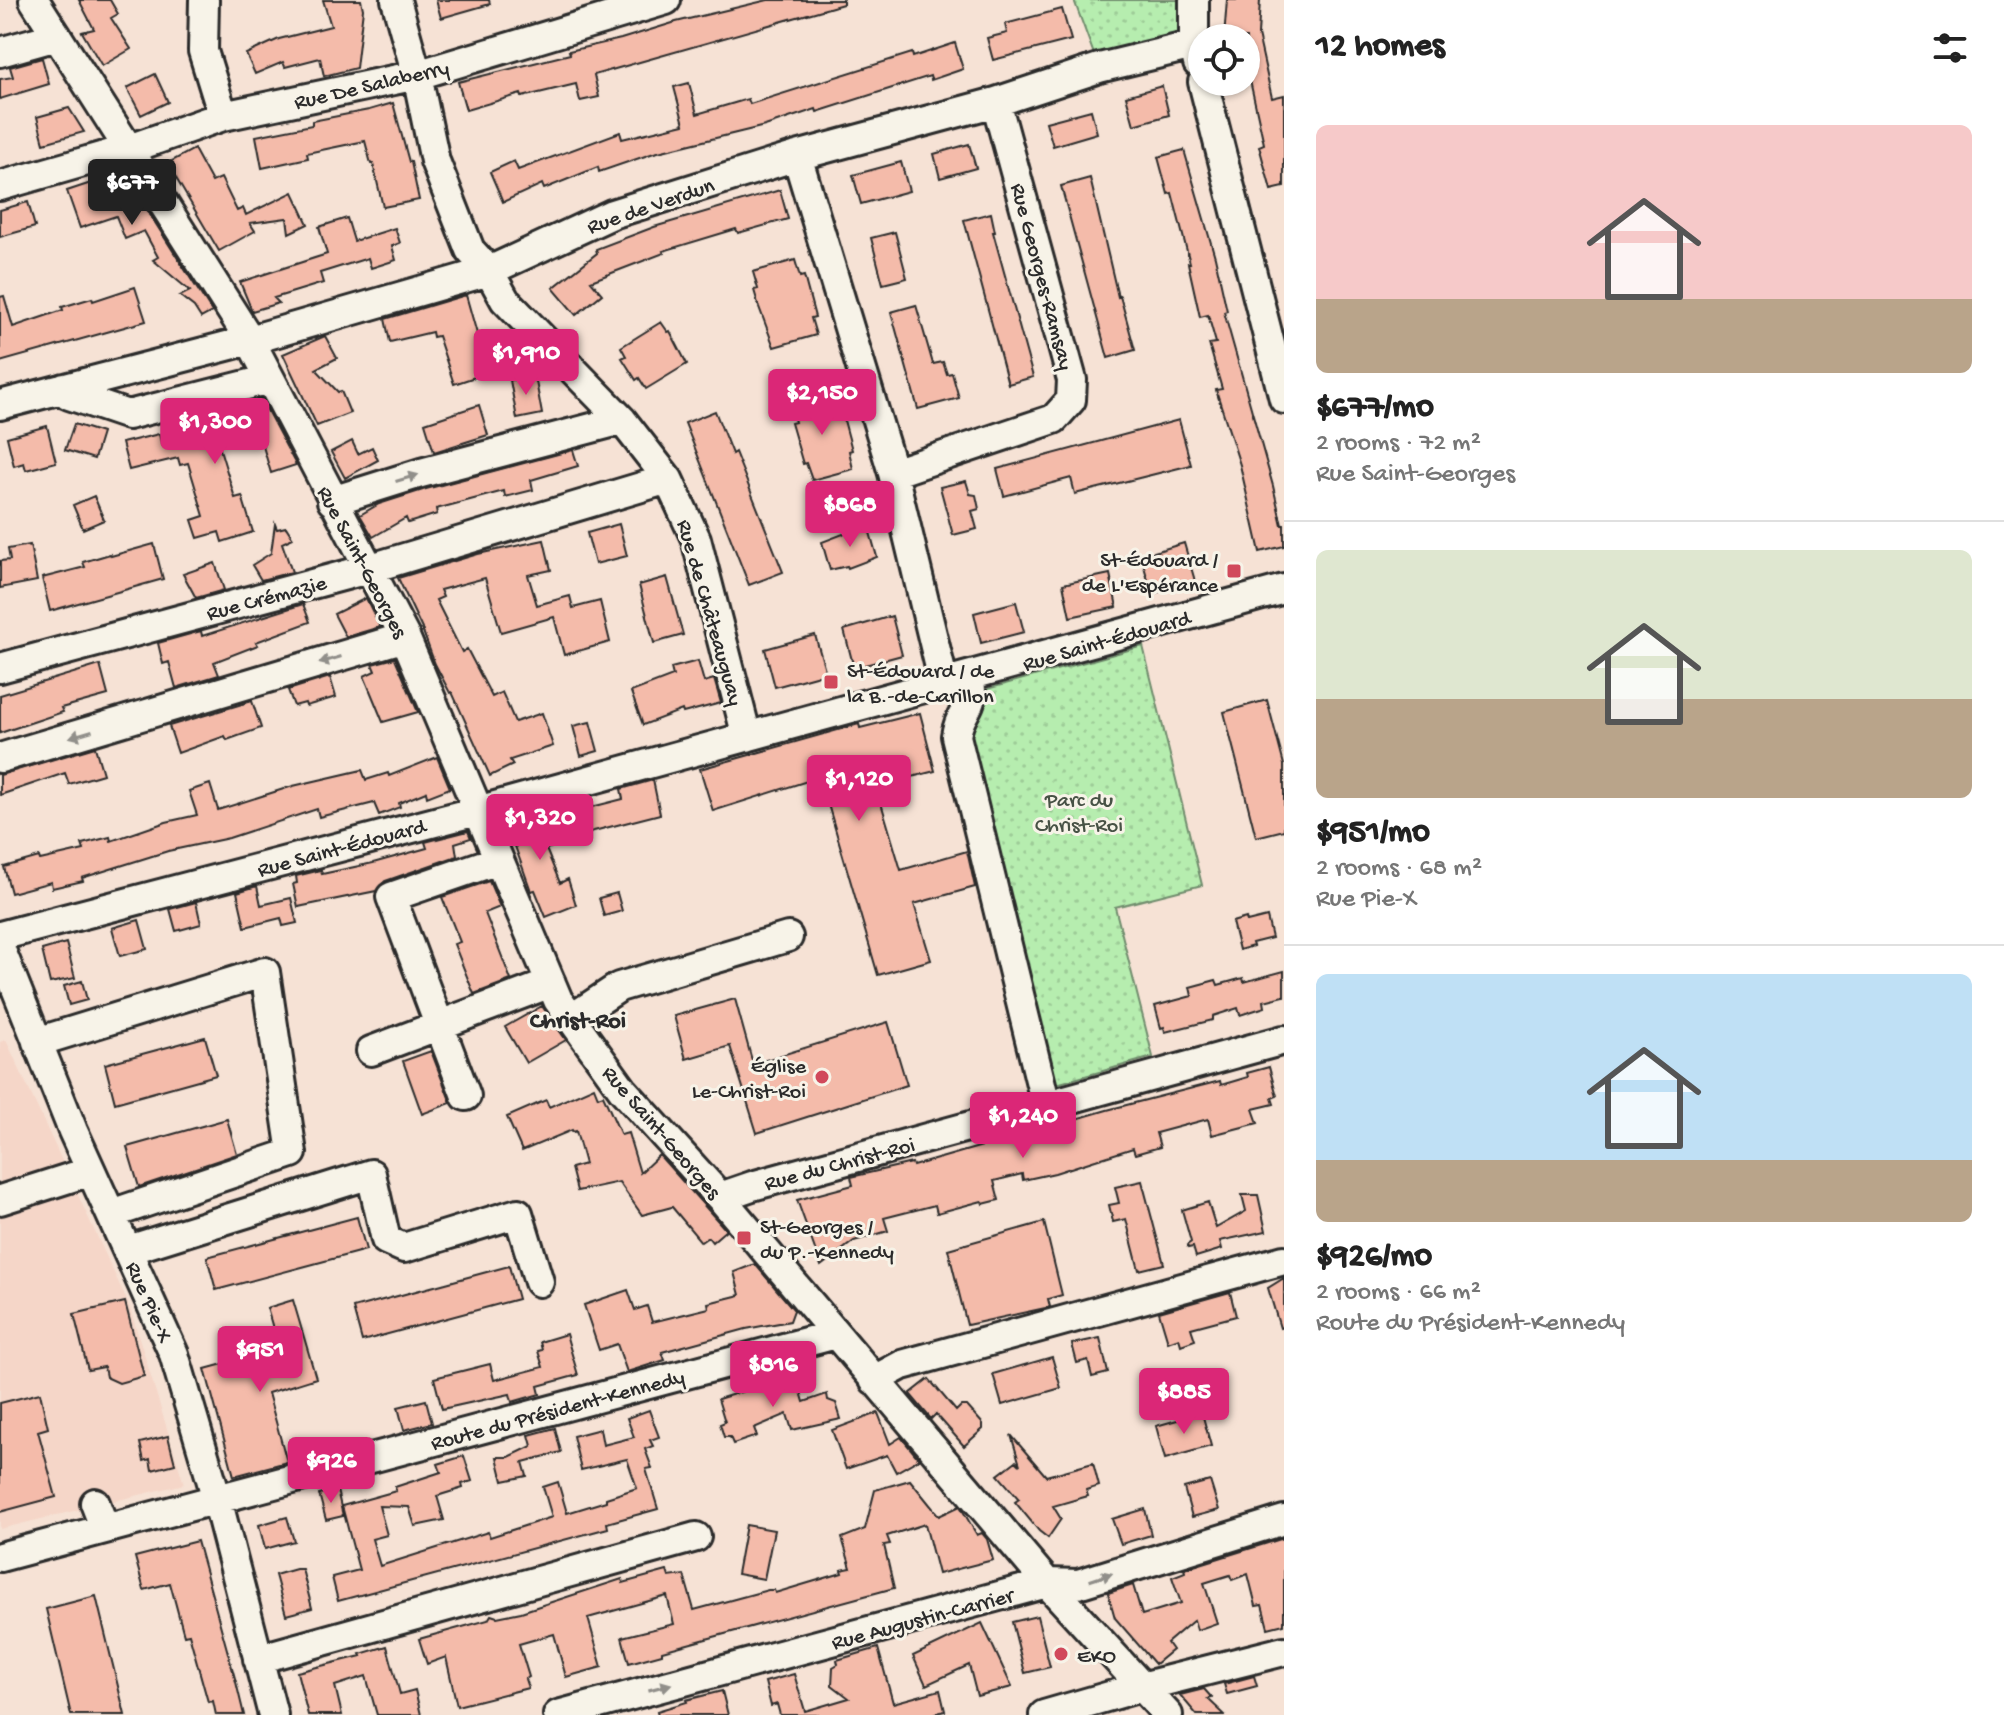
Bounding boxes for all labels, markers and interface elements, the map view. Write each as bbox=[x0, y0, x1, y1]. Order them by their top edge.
map controls bbox=[1188, 24, 1260, 96]
button: locate bbox=[1188, 24, 1260, 96]
icon: filters bbox=[1928, 26, 1972, 70]
text: 12 homes bbox=[1316, 28, 1445, 68]
street label: Rue De Salaberry bbox=[292, 56, 452, 117]
pin: $677 bbox=[85, 159, 179, 227]
text: $677 bbox=[106, 169, 158, 200]
street label: Rue de Verdun bbox=[584, 174, 719, 242]
icon: home bbox=[1572, 177, 1716, 321]
street label: Rue Georges-Ramsay bbox=[1003, 181, 1078, 373]
pin: $1,910 bbox=[461, 329, 591, 397]
text: $1,910 bbox=[492, 339, 560, 370]
pin: $2,150 bbox=[757, 369, 887, 437]
text: $2,150 bbox=[786, 379, 858, 410]
text: $677/mo bbox=[1316, 389, 1434, 429]
pin: $1,300 bbox=[150, 398, 280, 466]
text: $1,300 bbox=[178, 408, 252, 439]
text: 2 rooms · 72 m² bbox=[1316, 429, 1481, 460]
text: Rue Saint-Georges bbox=[1316, 460, 1515, 491]
one-way arrow bbox=[395, 471, 419, 484]
pin: $868 bbox=[803, 481, 897, 549]
street label: Rue Saint-Georges bbox=[309, 482, 412, 644]
text: $868 bbox=[823, 491, 877, 522]
street label: Rue de Châteauguay bbox=[669, 517, 747, 709]
place label: St-Édouard / de L'Espérance bbox=[1082, 549, 1219, 600]
marker: St-Édouard / de L'Espérance bbox=[1225, 562, 1243, 580]
street label: Rue Crémazie bbox=[204, 571, 330, 628]
icon: home bbox=[1572, 602, 1716, 746]
street label: Rue Saint-Édouard bbox=[1020, 606, 1196, 679]
one-way arrow bbox=[318, 654, 342, 667]
place label: St-Édouard / de la B.-de-Carillon bbox=[847, 660, 995, 711]
marker: St-Édouard / de la B.-de-Carillon bbox=[822, 673, 840, 691]
one-way arrow bbox=[69, 728, 93, 741]
pin: $1,120 bbox=[794, 755, 924, 823]
text: $1,120 bbox=[825, 765, 893, 796]
park label: Parc du Christ-Roi bbox=[1035, 789, 1123, 840]
pin: $1,320 bbox=[475, 794, 605, 862]
text: $1,320 bbox=[504, 804, 576, 835]
street label: Rue Saint-Édouard bbox=[255, 814, 431, 885]
text: $951/mo bbox=[1316, 814, 1430, 854]
text: 2 rooms · 68 m² bbox=[1316, 854, 1482, 885]
text: Rue Pie-X bbox=[1316, 885, 1417, 916]
district label: Christ-Roi bbox=[530, 1008, 626, 1037]
icon: home bbox=[1572, 1026, 1716, 1170]
place label: Église Le-Christ-Roi bbox=[692, 1055, 807, 1106]
street label: Rue Saint-Georges bbox=[595, 1062, 726, 1206]
marker: Église Le-Christ-Roi bbox=[813, 1068, 831, 1086]
pin: $1,240 bbox=[958, 1092, 1088, 1160]
text: $1,240 bbox=[988, 1102, 1058, 1133]
street label: Rue du Christ-Roi bbox=[762, 1133, 918, 1198]
place label: St-Georges / du P.-Kennedy bbox=[760, 1216, 894, 1267]
marker: St-Georges / du P.-Kennedy bbox=[735, 1229, 753, 1247]
text: $926/mo bbox=[1316, 1238, 1432, 1278]
street label: Rue Pie-X bbox=[118, 1258, 177, 1348]
text: 2 rooms · 66 m² bbox=[1316, 1278, 1481, 1309]
text: Route du Président-Kennedy bbox=[1316, 1309, 1625, 1340]
pin: $951 bbox=[213, 1326, 307, 1394]
text: $951 bbox=[236, 1336, 284, 1367]
pin: $816 bbox=[726, 1341, 820, 1409]
text: $816 bbox=[748, 1351, 798, 1382]
street label: Route du Président-Kennedy bbox=[428, 1365, 688, 1458]
pin: $885 bbox=[1137, 1368, 1231, 1436]
text: $885 bbox=[1157, 1378, 1211, 1409]
pin: $926 bbox=[284, 1437, 378, 1505]
text: $926 bbox=[306, 1447, 356, 1478]
one-way arrow bbox=[1090, 1570, 1114, 1583]
street label: Rue Augustin-Carrier bbox=[829, 1583, 1019, 1658]
marker: EKO bbox=[1052, 1645, 1070, 1663]
place label: EKO bbox=[1077, 1645, 1116, 1671]
one-way arrow bbox=[648, 1681, 673, 1693]

